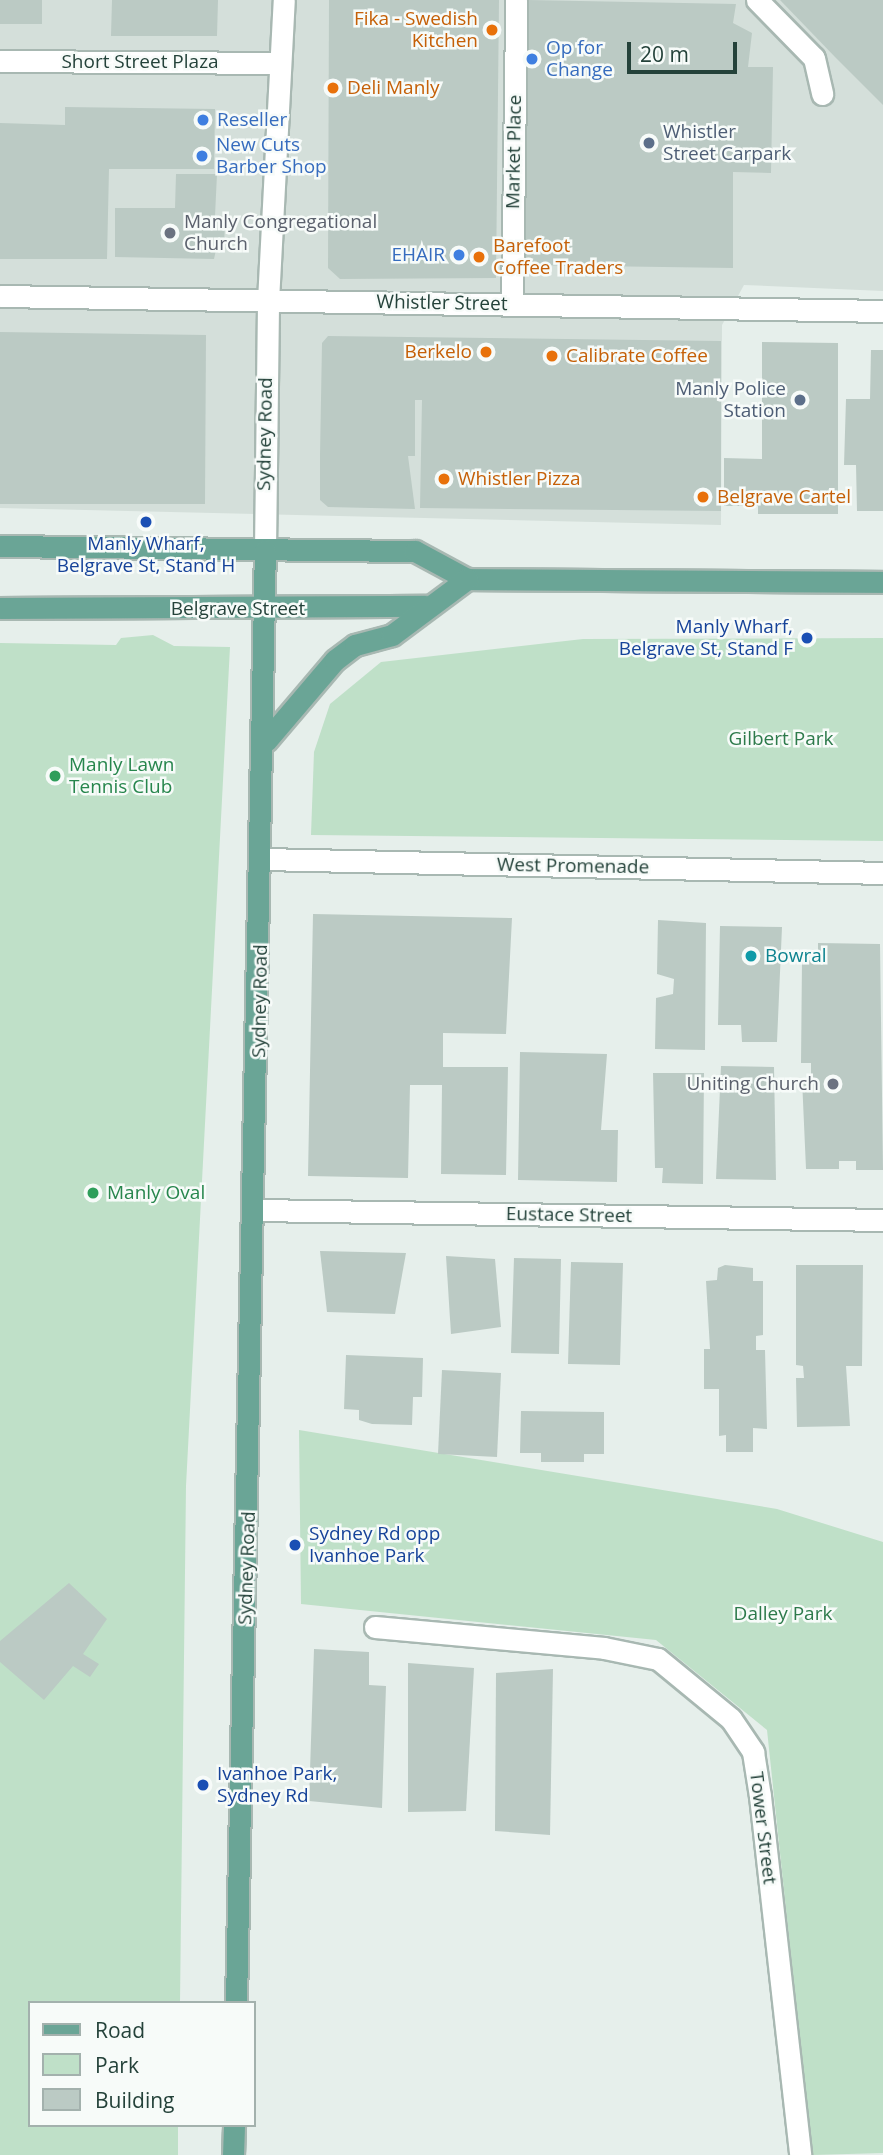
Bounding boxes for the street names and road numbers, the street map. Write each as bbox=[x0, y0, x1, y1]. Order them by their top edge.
street label: Short Street Plaza bbox=[61, 51, 219, 73]
street label: Market Place bbox=[502, 95, 526, 209]
street label: Whistler Street bbox=[376, 290, 508, 316]
street label: Sydney Road bbox=[253, 377, 277, 491]
street label: Belgrave Street bbox=[171, 598, 305, 620]
street label: West Promenade bbox=[497, 853, 649, 879]
street label: Sydney Road bbox=[248, 944, 272, 1058]
street label: Eustace Street bbox=[506, 1202, 632, 1228]
street label: Sydney Road bbox=[234, 1511, 260, 1625]
street label: Tower Street bbox=[745, 1771, 781, 1885]

